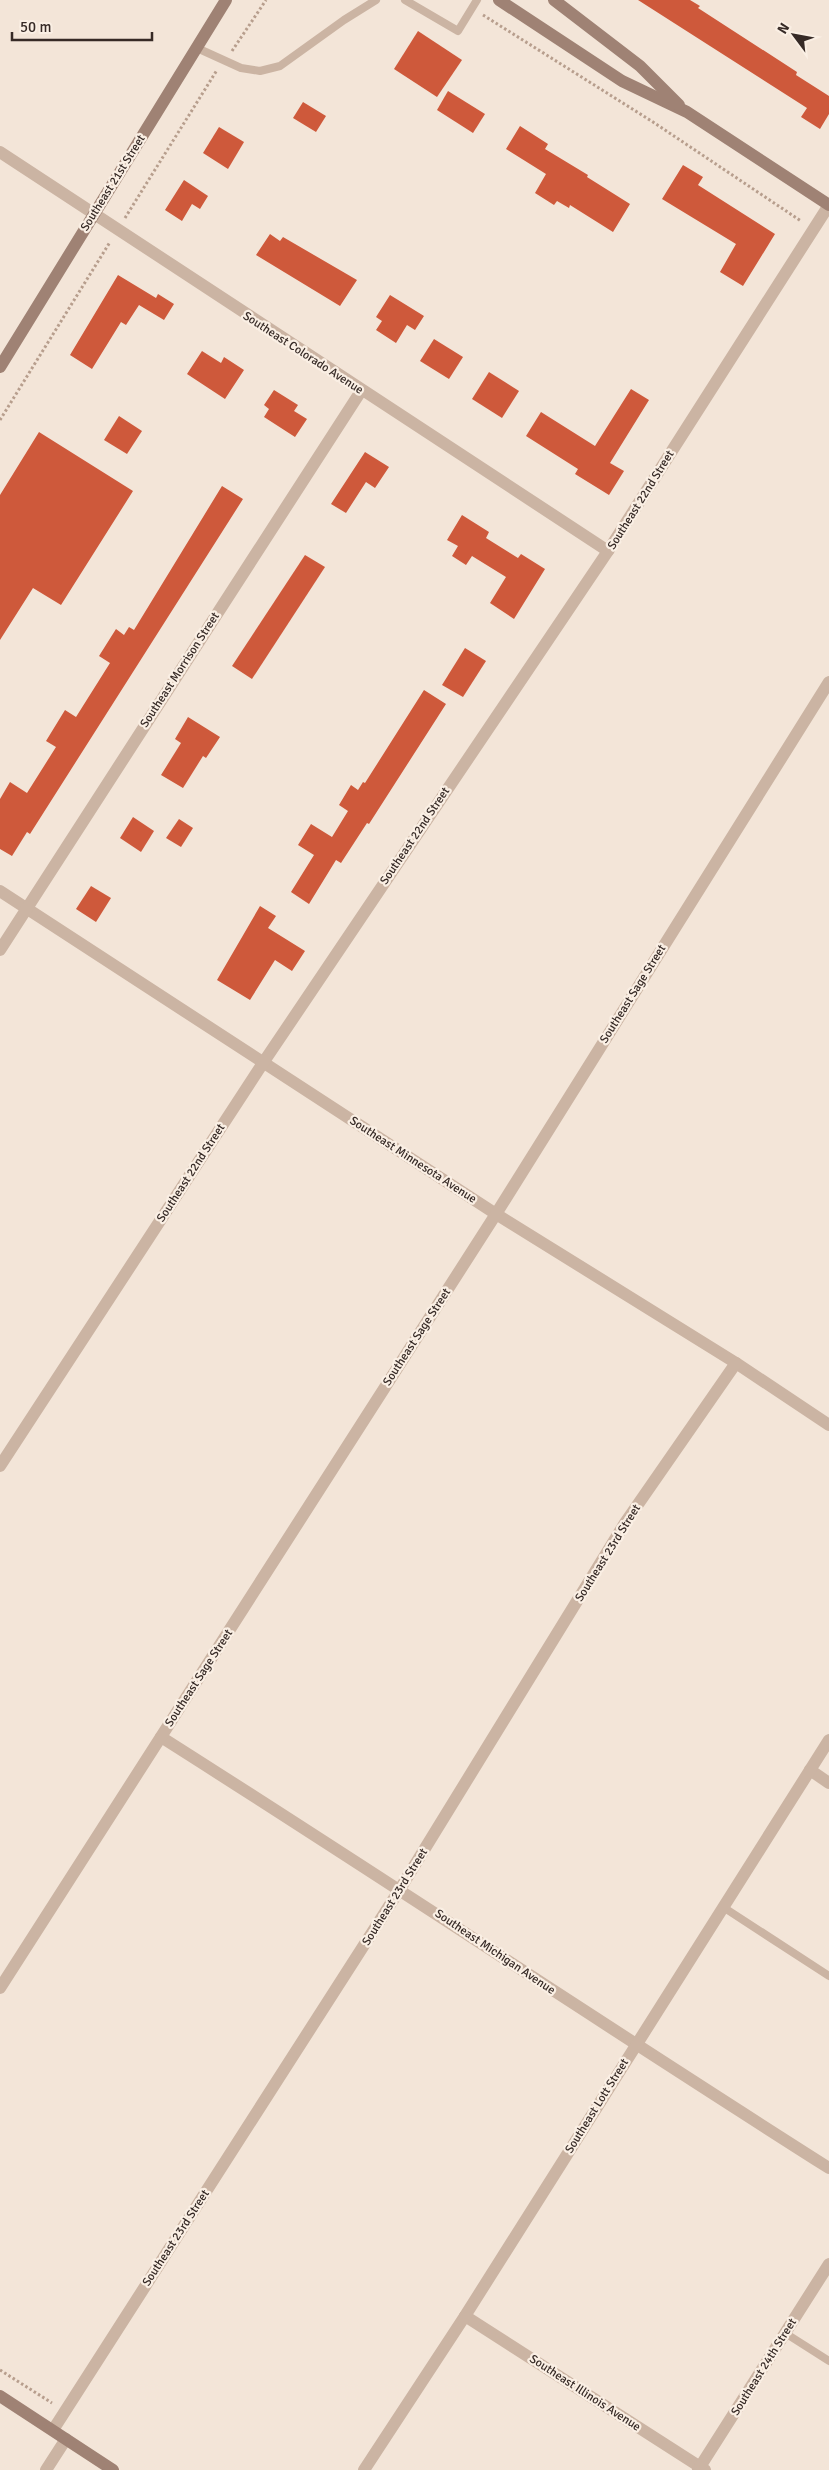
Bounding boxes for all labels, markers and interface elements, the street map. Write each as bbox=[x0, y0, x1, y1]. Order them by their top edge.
scale bar bbox=[12, 10, 152, 42]
north arrow bbox=[769, 10, 819, 60]
text: 50 m bbox=[20, 18, 51, 36]
text: N bbox=[774, 20, 793, 37]
street label: Southeast 21st Street bbox=[77, 132, 149, 234]
street label: Southeast Colorado Avenue bbox=[240, 308, 366, 398]
street label: Southeast 22nd Street bbox=[604, 448, 678, 552]
street label: Southeast Morrison Street bbox=[137, 609, 223, 731]
street label: Southeast 22nd Street bbox=[377, 784, 453, 888]
street label: Southeast Sage Street bbox=[597, 942, 669, 1046]
street label: Southeast Minnesota Avenue bbox=[347, 1113, 479, 1207]
street label: Southeast 22nd Street bbox=[154, 1121, 228, 1225]
street label: Southeast Sage Street bbox=[380, 1285, 454, 1389]
street label: Southeast 23rd Street bbox=[572, 1502, 644, 1604]
street label: Southeast Sage Street bbox=[162, 1626, 236, 1730]
street label: Southeast 23rd Street bbox=[359, 1846, 431, 1948]
street label: Southeast Michigan Avenue bbox=[432, 1906, 558, 1998]
street label: Southeast Lott Street bbox=[562, 2056, 632, 2156]
street label: Southeast 23rd Street bbox=[139, 2187, 213, 2289]
street label: Southeast 24th Street bbox=[728, 2316, 800, 2418]
street label: Southeast Illinois Avenue bbox=[527, 2351, 643, 2435]

